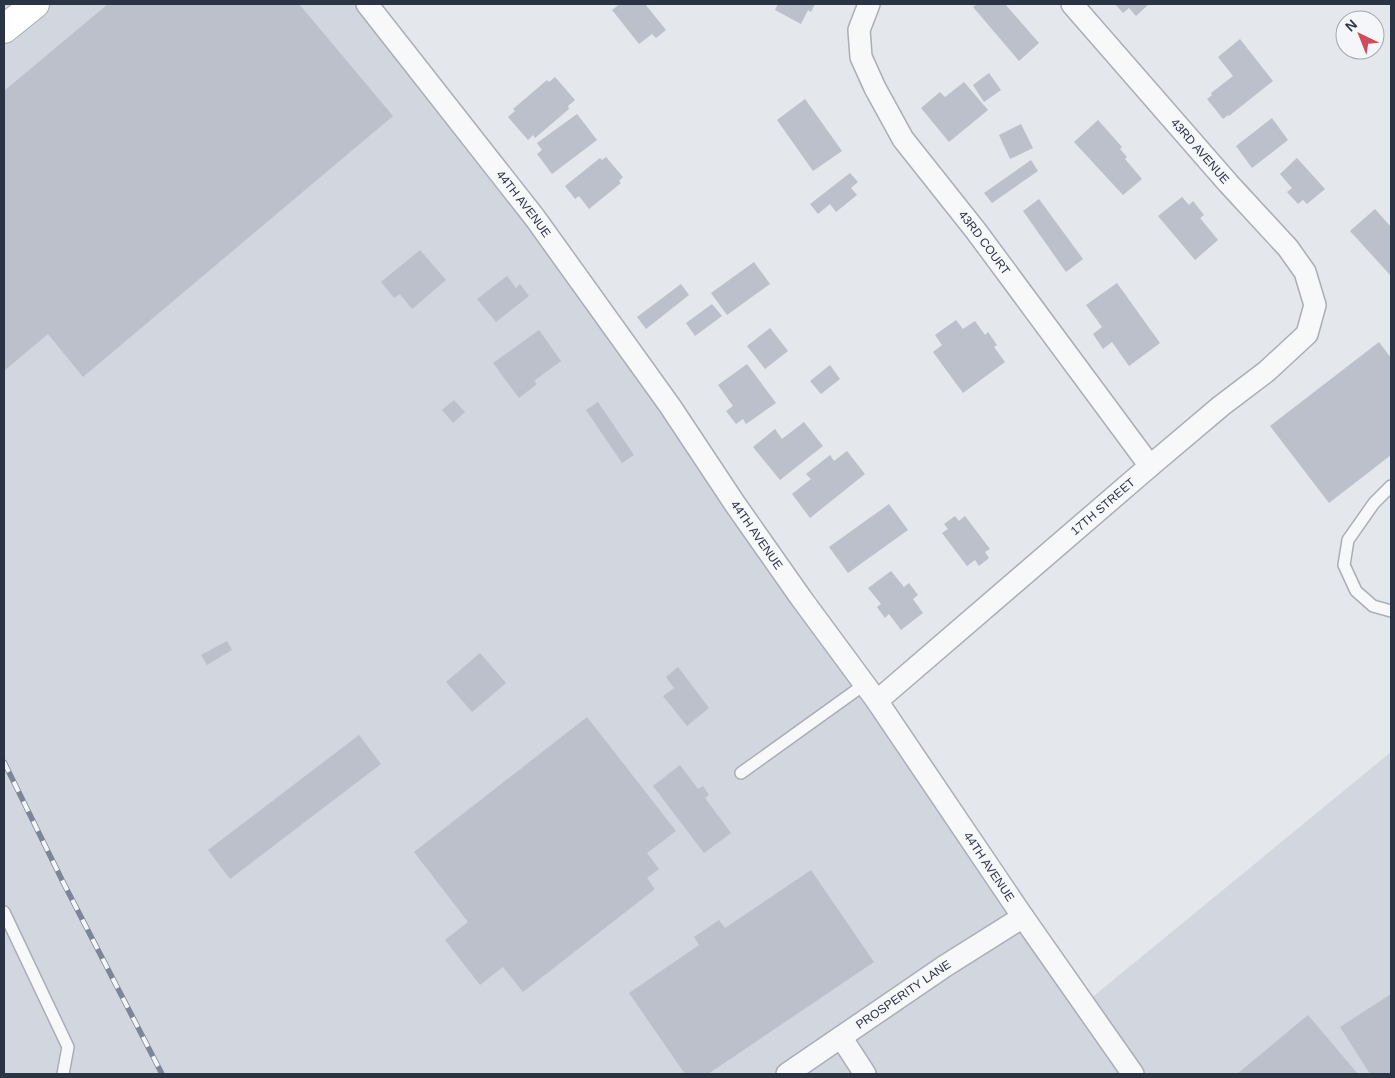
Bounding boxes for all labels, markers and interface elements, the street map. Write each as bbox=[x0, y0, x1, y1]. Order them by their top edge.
north arrow bbox=[1335, 10, 1385, 60]
text: N bbox=[1342, 16, 1360, 35]
street label: 43RD AVENUE bbox=[1168, 116, 1232, 186]
street label: 44TH AVENUE bbox=[493, 168, 554, 240]
street label: 43RD COURT bbox=[956, 208, 1013, 278]
street label: 17TH STREET bbox=[1068, 475, 1138, 538]
street label: 44TH AVENUE bbox=[728, 498, 786, 572]
street label: 44TH AVENUE bbox=[961, 829, 1017, 904]
street label: PROSPERITY LANE bbox=[853, 957, 953, 1032]

